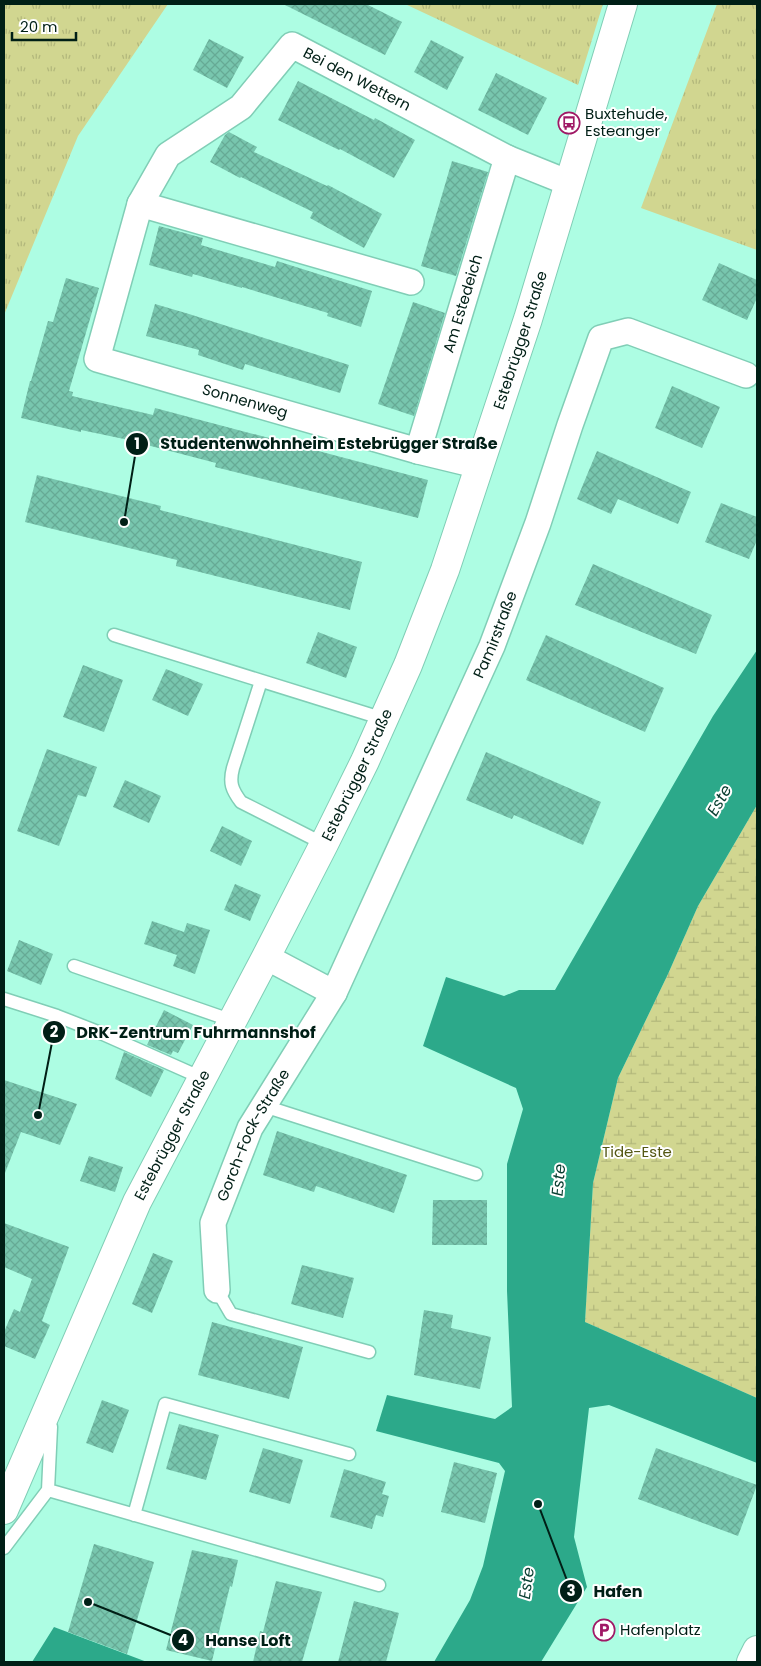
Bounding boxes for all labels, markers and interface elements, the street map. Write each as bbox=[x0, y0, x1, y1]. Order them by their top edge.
scale bar bbox=[12, 10, 76, 42]
text: 20 m bbox=[20, 16, 58, 37]
street label: Bei den Wettern bbox=[300, 42, 415, 116]
place label: Buxtehude, Esteanger bbox=[585, 103, 667, 141]
bus stop icon: Buxtehude, Esteanger bbox=[557, 111, 581, 135]
street label: Am Estedeich bbox=[437, 252, 487, 355]
street label: Estebrügger Straße bbox=[488, 268, 552, 412]
street label: Sonnenweg bbox=[200, 378, 290, 423]
callout: Studentenwohnheim Estebrügger Straße bbox=[125, 428, 507, 459]
text: Studentenwohnheim Estebrügger Straße bbox=[160, 432, 498, 455]
text: 1 bbox=[134, 433, 140, 454]
street label: Pamirstraße bbox=[468, 588, 522, 681]
street label: Estebrügger Straße bbox=[316, 705, 397, 845]
water label: Este bbox=[701, 780, 738, 820]
callout: DRK-Zentrum Fuhrmannshof bbox=[41, 1016, 326, 1047]
text: 2 bbox=[50, 1021, 59, 1042]
text: DRK-Zentrum Fuhrmannshof bbox=[76, 1021, 316, 1044]
street label: Gorch-Fock-Straße bbox=[211, 1065, 294, 1204]
street label: Estebrügger Straße bbox=[129, 1066, 215, 1204]
park label: Tide-Este bbox=[602, 1141, 672, 1162]
water label: Este bbox=[546, 1163, 571, 1197]
water label: Este bbox=[513, 1565, 540, 1601]
callout: Hafen bbox=[558, 1575, 652, 1606]
text: 3 bbox=[566, 1580, 576, 1601]
text: Hafen bbox=[594, 1580, 642, 1603]
parking icon: Hafenplatz bbox=[592, 1618, 616, 1642]
place label: Hafenplatz bbox=[620, 1619, 701, 1640]
callout: Hanse Loft bbox=[170, 1625, 301, 1656]
text: 4 bbox=[178, 1629, 188, 1650]
text: Hanse Loft bbox=[205, 1629, 291, 1652]

